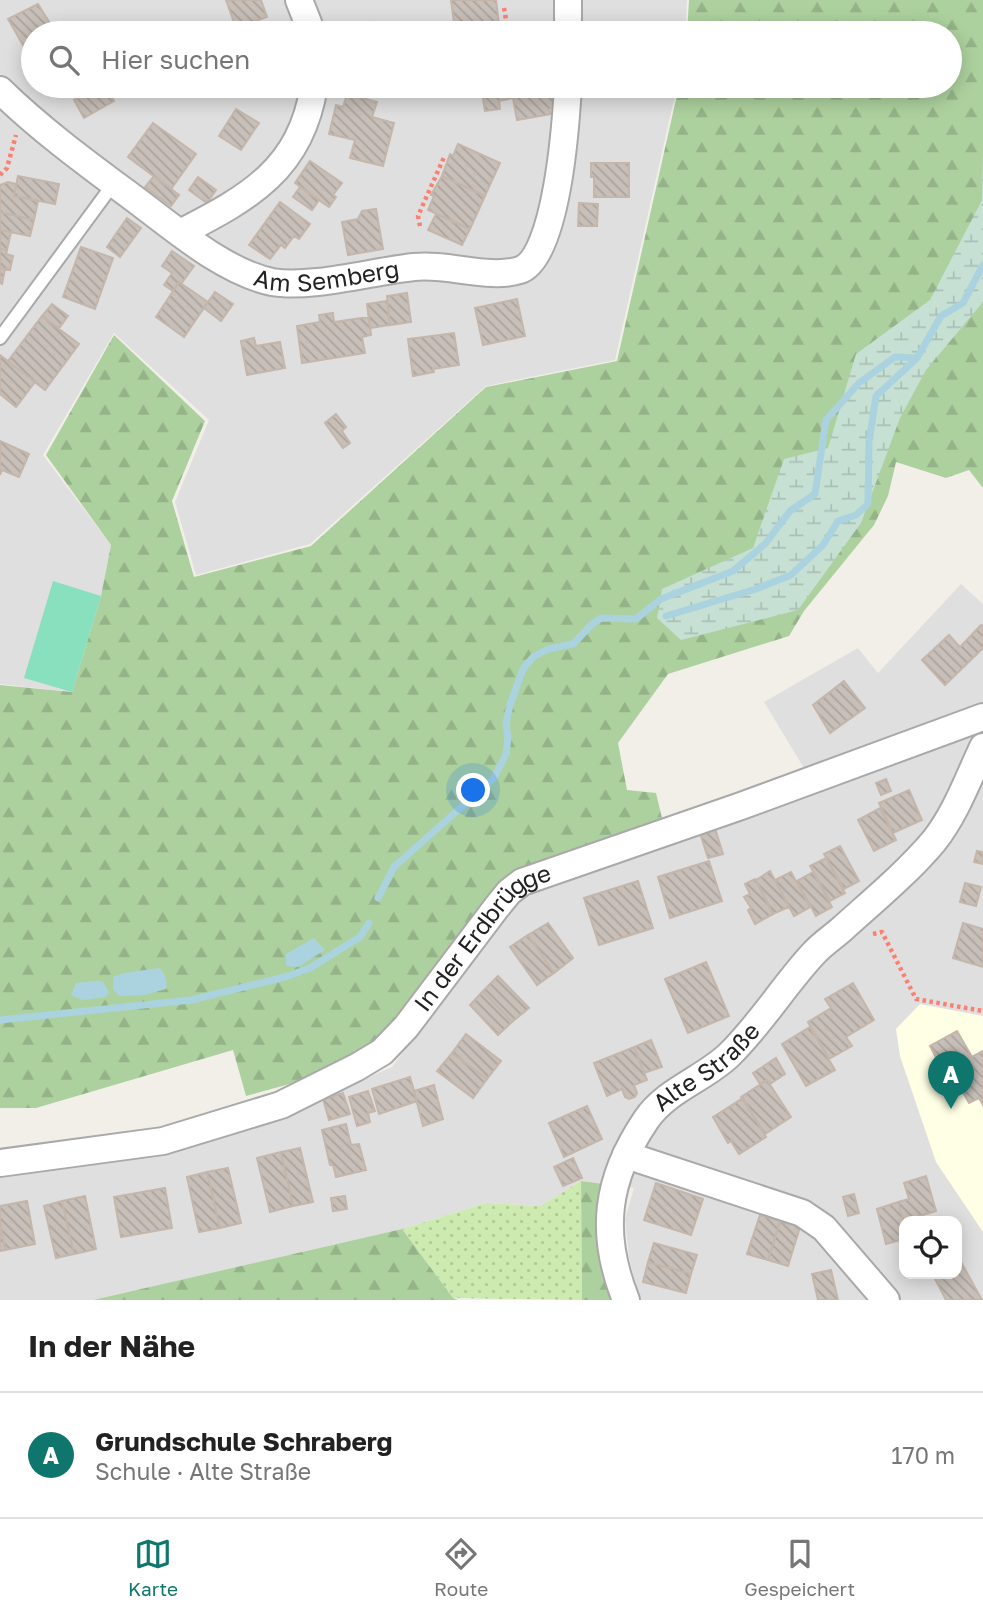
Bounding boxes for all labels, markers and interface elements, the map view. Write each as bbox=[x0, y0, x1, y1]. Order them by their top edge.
search box bbox=[21, 21, 962, 98]
icon: search bbox=[45, 41, 83, 79]
text: Hier suchen bbox=[101, 44, 250, 75]
street label: Am Semberg bbox=[251, 253, 401, 297]
your location bbox=[456, 773, 490, 807]
street label: In der Erdbrügge bbox=[407, 857, 554, 1017]
street label: Alte Straße bbox=[647, 1016, 765, 1116]
pin: A bbox=[928, 1051, 974, 1109]
map controls bbox=[899, 1216, 962, 1279]
button: locate bbox=[899, 1216, 962, 1279]
text: In der Nähe bbox=[28, 1328, 195, 1364]
text: Grundschule Schraberg bbox=[95, 1426, 393, 1457]
text: A bbox=[43, 1441, 59, 1469]
text: 170 m bbox=[891, 1441, 955, 1469]
text: Schule · Alte Straße bbox=[95, 1457, 311, 1485]
tab: Karte bbox=[128, 1535, 178, 1600]
tab: Route bbox=[434, 1535, 488, 1600]
tab: Gespeichert bbox=[744, 1535, 855, 1600]

